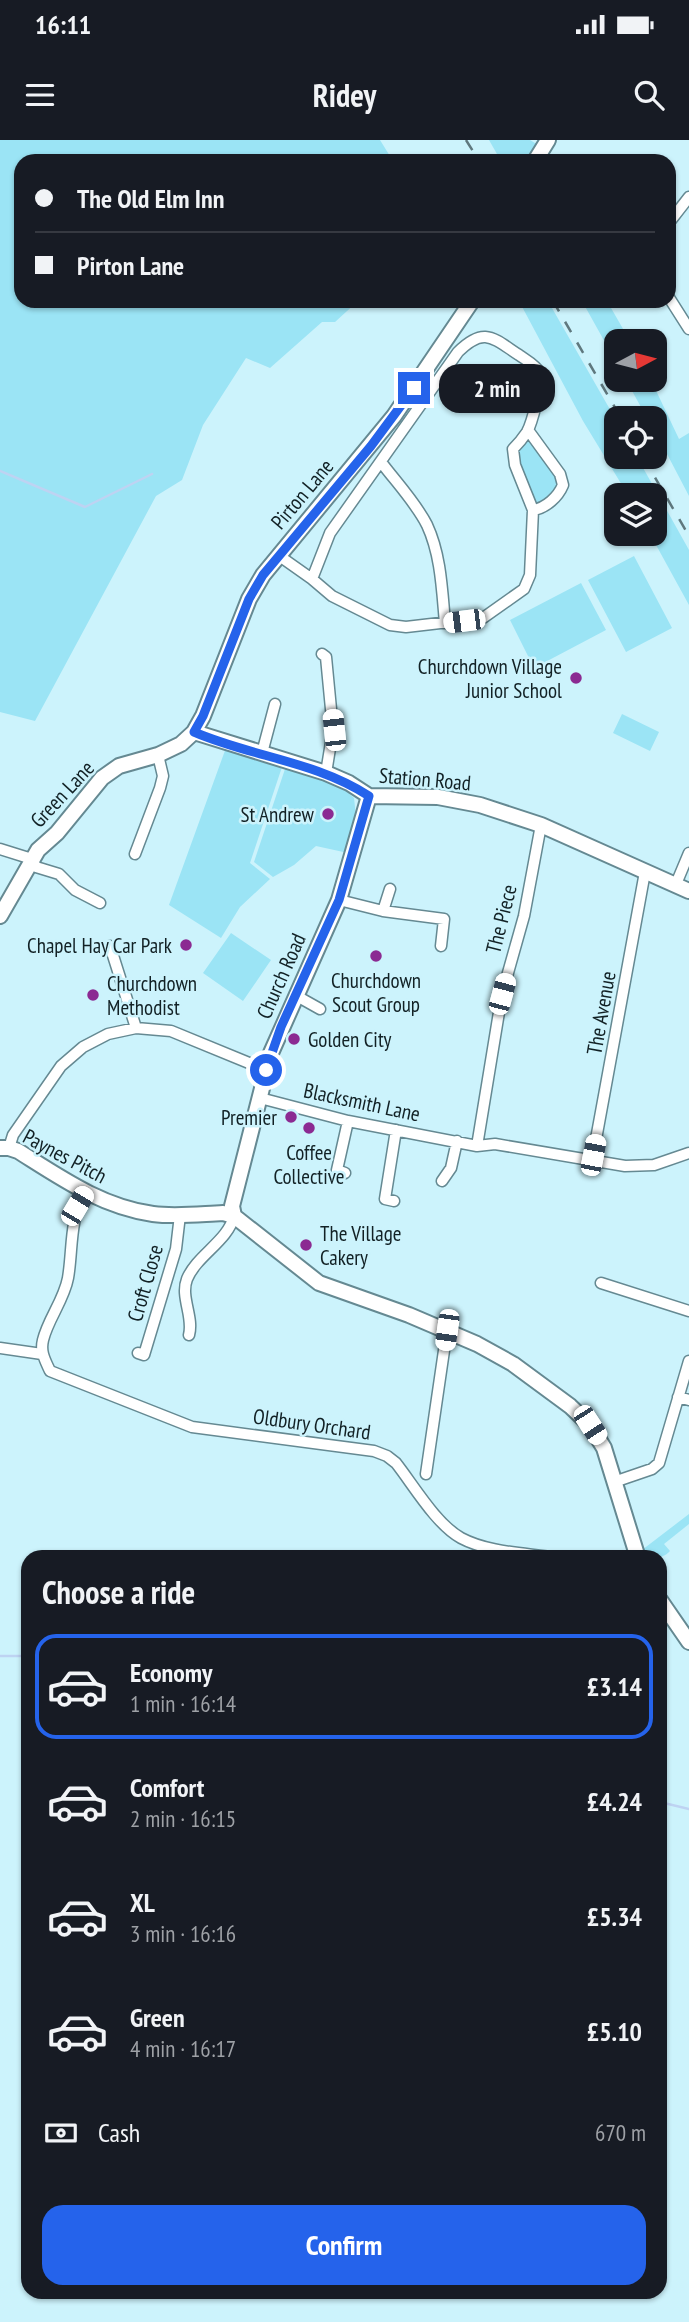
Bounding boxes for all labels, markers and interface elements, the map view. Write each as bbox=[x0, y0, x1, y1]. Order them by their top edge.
text: 16:11 bbox=[35, 8, 91, 41]
text: Ridey bbox=[313, 74, 376, 116]
icon: menu bbox=[21, 76, 59, 114]
icon: search bbox=[630, 76, 668, 114]
text: The Old Elm Inn bbox=[77, 182, 224, 215]
text: Pirton Lane bbox=[77, 249, 184, 282]
north arrow bbox=[604, 329, 667, 392]
map controls bbox=[604, 329, 667, 546]
callout: 2 min bbox=[438, 364, 554, 412]
route end bbox=[398, 372, 430, 404]
text: 2 min bbox=[474, 374, 520, 403]
button: locate bbox=[604, 406, 667, 469]
street label: Pirton Lane bbox=[265, 453, 339, 535]
button: layers bbox=[604, 483, 667, 546]
car bbox=[442, 608, 487, 634]
place label: Churchdown Village Junior School bbox=[418, 653, 562, 704]
marker: Churchdown Village Junior School bbox=[568, 670, 584, 686]
car bbox=[322, 708, 347, 752]
street label: Green Lane bbox=[24, 755, 100, 833]
street label: Station Road bbox=[378, 762, 472, 796]
place label: St Andrew bbox=[240, 801, 315, 828]
marker: St Andrew bbox=[320, 806, 336, 822]
street label: The Piece bbox=[479, 882, 523, 956]
street label: Church Road bbox=[250, 929, 312, 1023]
place label: Chapel Hay Car Park bbox=[27, 932, 172, 959]
marker: Chapel Hay Car Park bbox=[178, 937, 194, 953]
marker: Churchdown Scout Group bbox=[368, 948, 384, 964]
place label: Churchdown Scout Group bbox=[331, 967, 421, 1018]
street label: The Avenue bbox=[580, 969, 622, 1057]
place label: Churchdown Methodist bbox=[107, 970, 197, 1021]
car bbox=[487, 971, 518, 1017]
marker: Churchdown Methodist bbox=[85, 987, 101, 1003]
place label: Golden City bbox=[308, 1026, 392, 1053]
marker: Golden City bbox=[286, 1031, 302, 1047]
route start bbox=[250, 1054, 282, 1086]
street label: Blacksmith Lane bbox=[301, 1076, 423, 1128]
place label: Premier bbox=[221, 1104, 277, 1131]
marker: Premier bbox=[283, 1109, 299, 1125]
marker: Coffee Collective bbox=[301, 1120, 317, 1136]
street label: Paynes Pitch bbox=[18, 1123, 112, 1189]
car bbox=[579, 1132, 608, 1178]
place label: Coffee Collective bbox=[273, 1139, 345, 1190]
car bbox=[58, 1183, 97, 1229]
place label: The Village Cakery bbox=[320, 1220, 401, 1271]
marker: The Village Cakery bbox=[298, 1237, 314, 1253]
street label: Croft Close bbox=[121, 1241, 169, 1325]
car bbox=[434, 1308, 461, 1352]
street label: Oldbury Orchard bbox=[251, 1402, 373, 1446]
car bbox=[570, 1402, 611, 1448]
text: Choose a ride bbox=[42, 1571, 195, 1613]
icon: car bbox=[46, 1655, 109, 1718]
text: Economy bbox=[130, 1656, 212, 1689]
text: £3.14 bbox=[587, 1670, 642, 1703]
text: 1 min · 16:14 bbox=[130, 1689, 236, 1718]
icon: car bbox=[46, 1770, 109, 1833]
text: Comfort bbox=[130, 1771, 204, 1804]
text: £4.24 bbox=[587, 1785, 642, 1818]
text: 2 min · 16:15 bbox=[130, 1804, 236, 1833]
icon: car bbox=[46, 1885, 109, 1948]
text: XL bbox=[130, 1886, 155, 1919]
text: £5.34 bbox=[587, 1900, 642, 1933]
text: 3 min · 16:16 bbox=[130, 1919, 236, 1948]
icon: car bbox=[46, 2000, 109, 2063]
text: Green bbox=[130, 2001, 185, 2034]
text: £5.10 bbox=[587, 2015, 642, 2048]
text: 4 min · 16:17 bbox=[130, 2034, 236, 2063]
icon: cash bbox=[42, 2114, 80, 2152]
text: Cash bbox=[98, 2116, 140, 2149]
text: 670 m bbox=[595, 2118, 646, 2147]
button: Confirm bbox=[42, 2205, 646, 2285]

